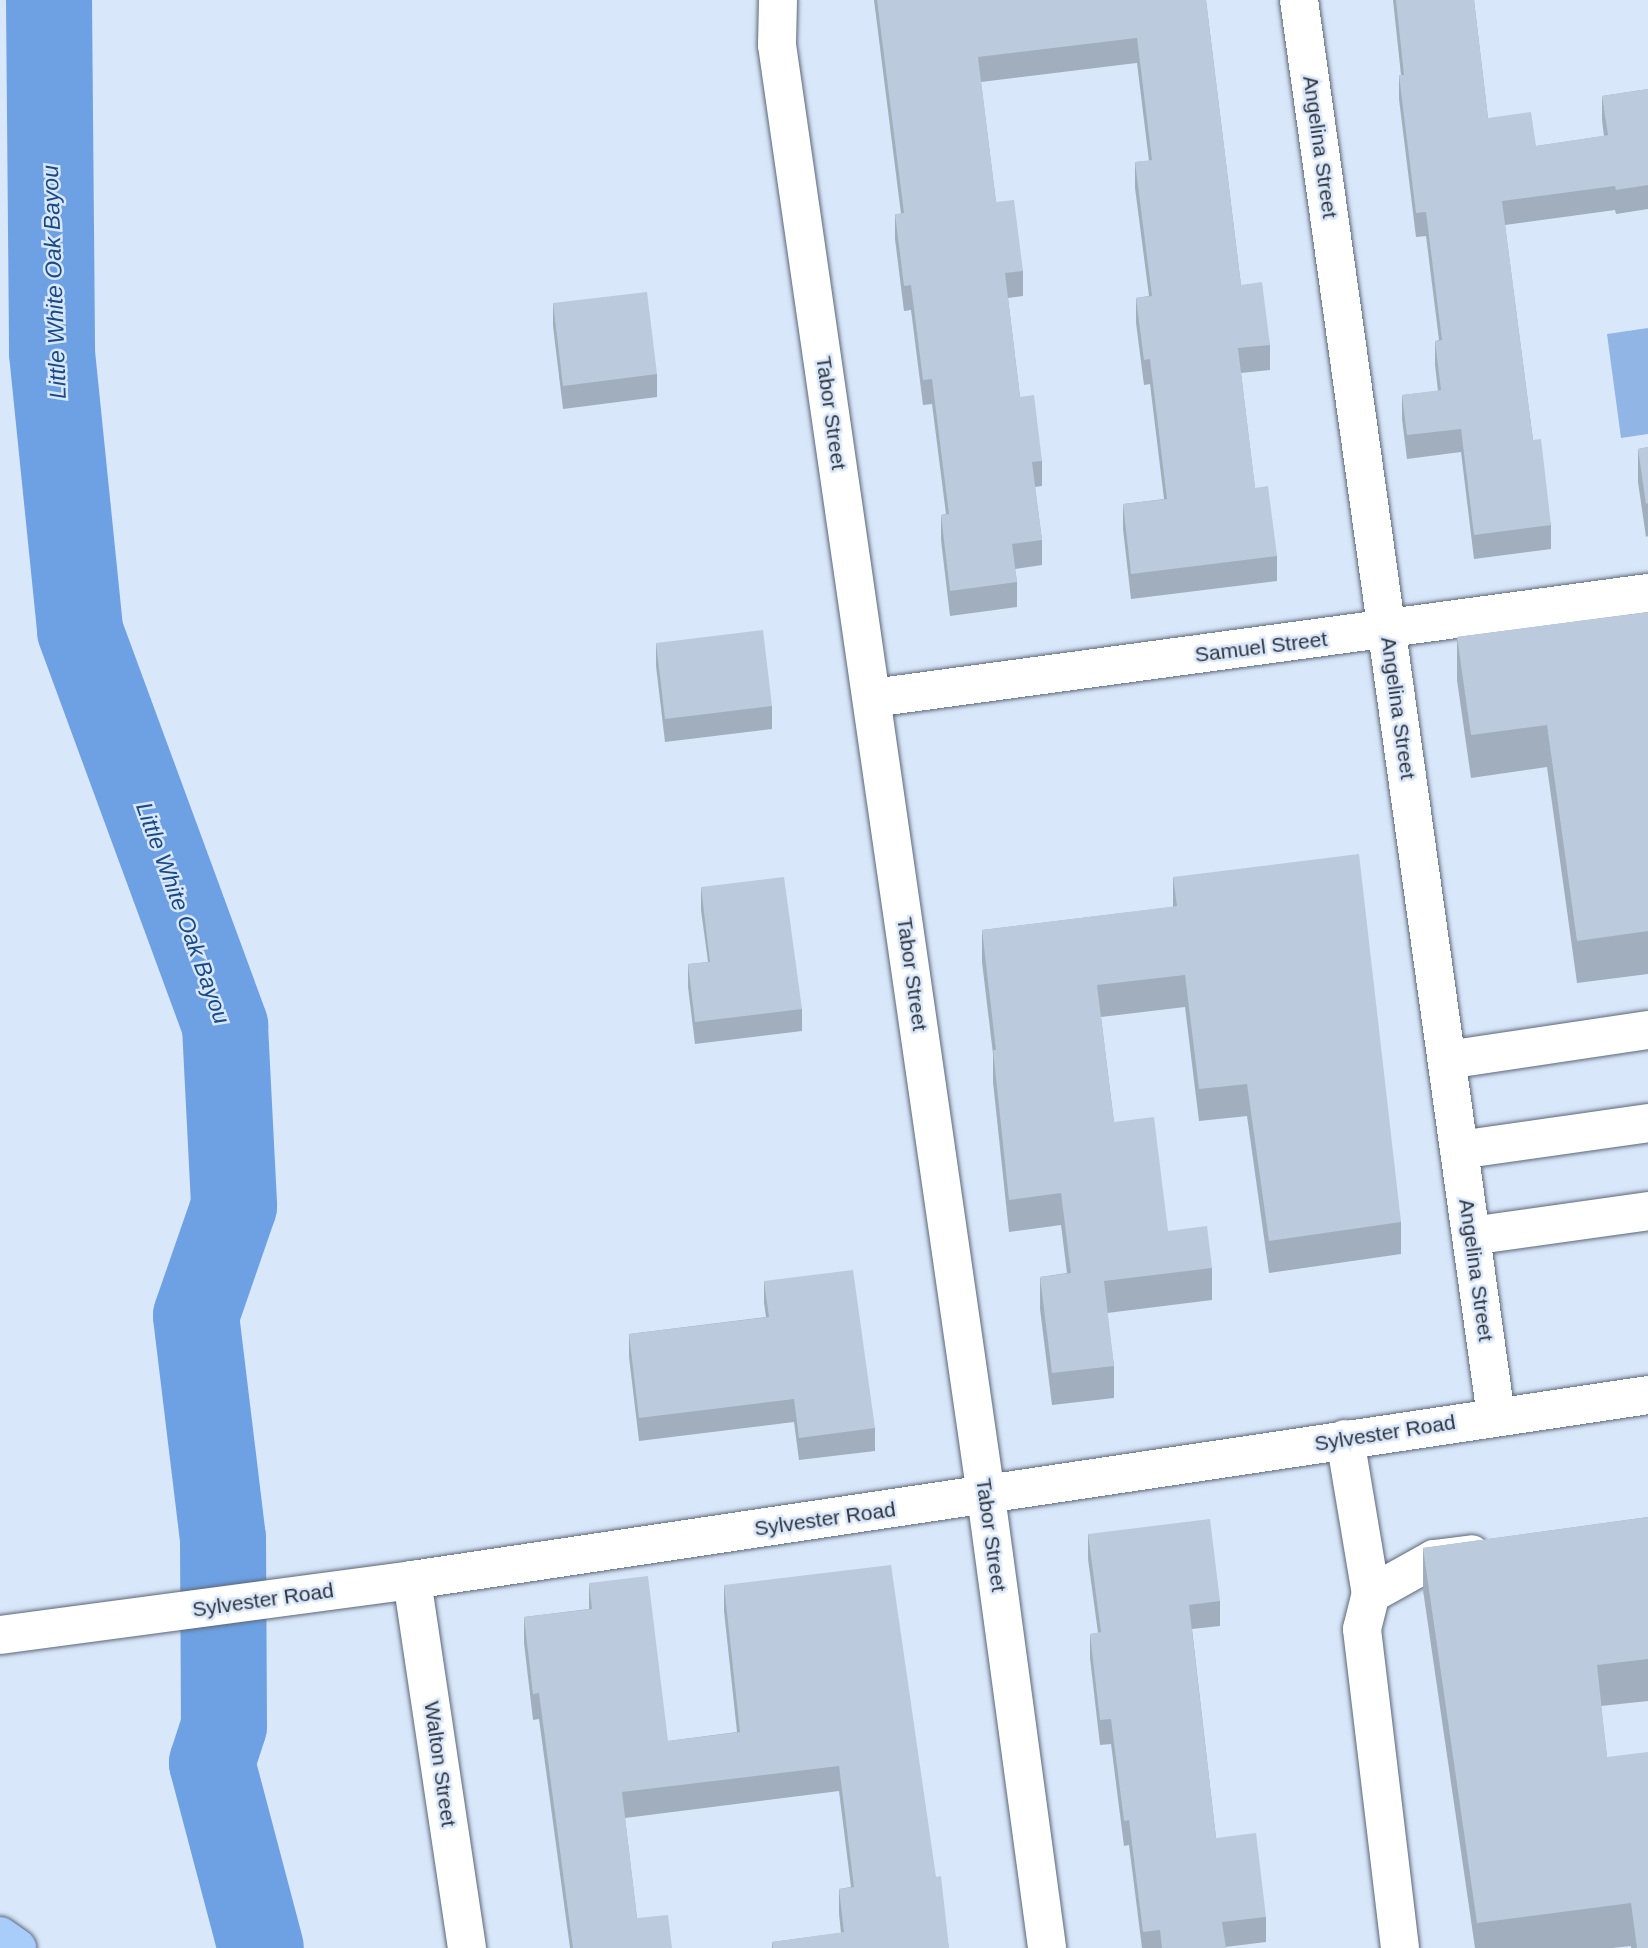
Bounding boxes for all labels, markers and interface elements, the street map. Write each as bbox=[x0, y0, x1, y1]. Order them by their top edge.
street label: Angelina Street bbox=[1298, 74, 1342, 220]
water label: Little White Oak Bayou bbox=[36, 165, 72, 399]
street label: Tabor Street bbox=[811, 355, 851, 471]
street label: Samuel Street bbox=[1193, 626, 1329, 668]
street label: Angelina Street bbox=[1376, 635, 1420, 781]
water label: Little White Oak Bayou bbox=[130, 798, 236, 1028]
street label: Tabor Street bbox=[892, 916, 932, 1032]
street label: Angelina Street bbox=[1454, 1197, 1498, 1343]
street label: Sylvester Road bbox=[1313, 1409, 1457, 1457]
street label: Tabor Street bbox=[971, 1477, 1011, 1593]
street label: Sylvester Road bbox=[753, 1497, 897, 1541]
street label: Sylvester Road bbox=[191, 1578, 335, 1622]
street label: Walton Street bbox=[419, 1700, 461, 1828]

